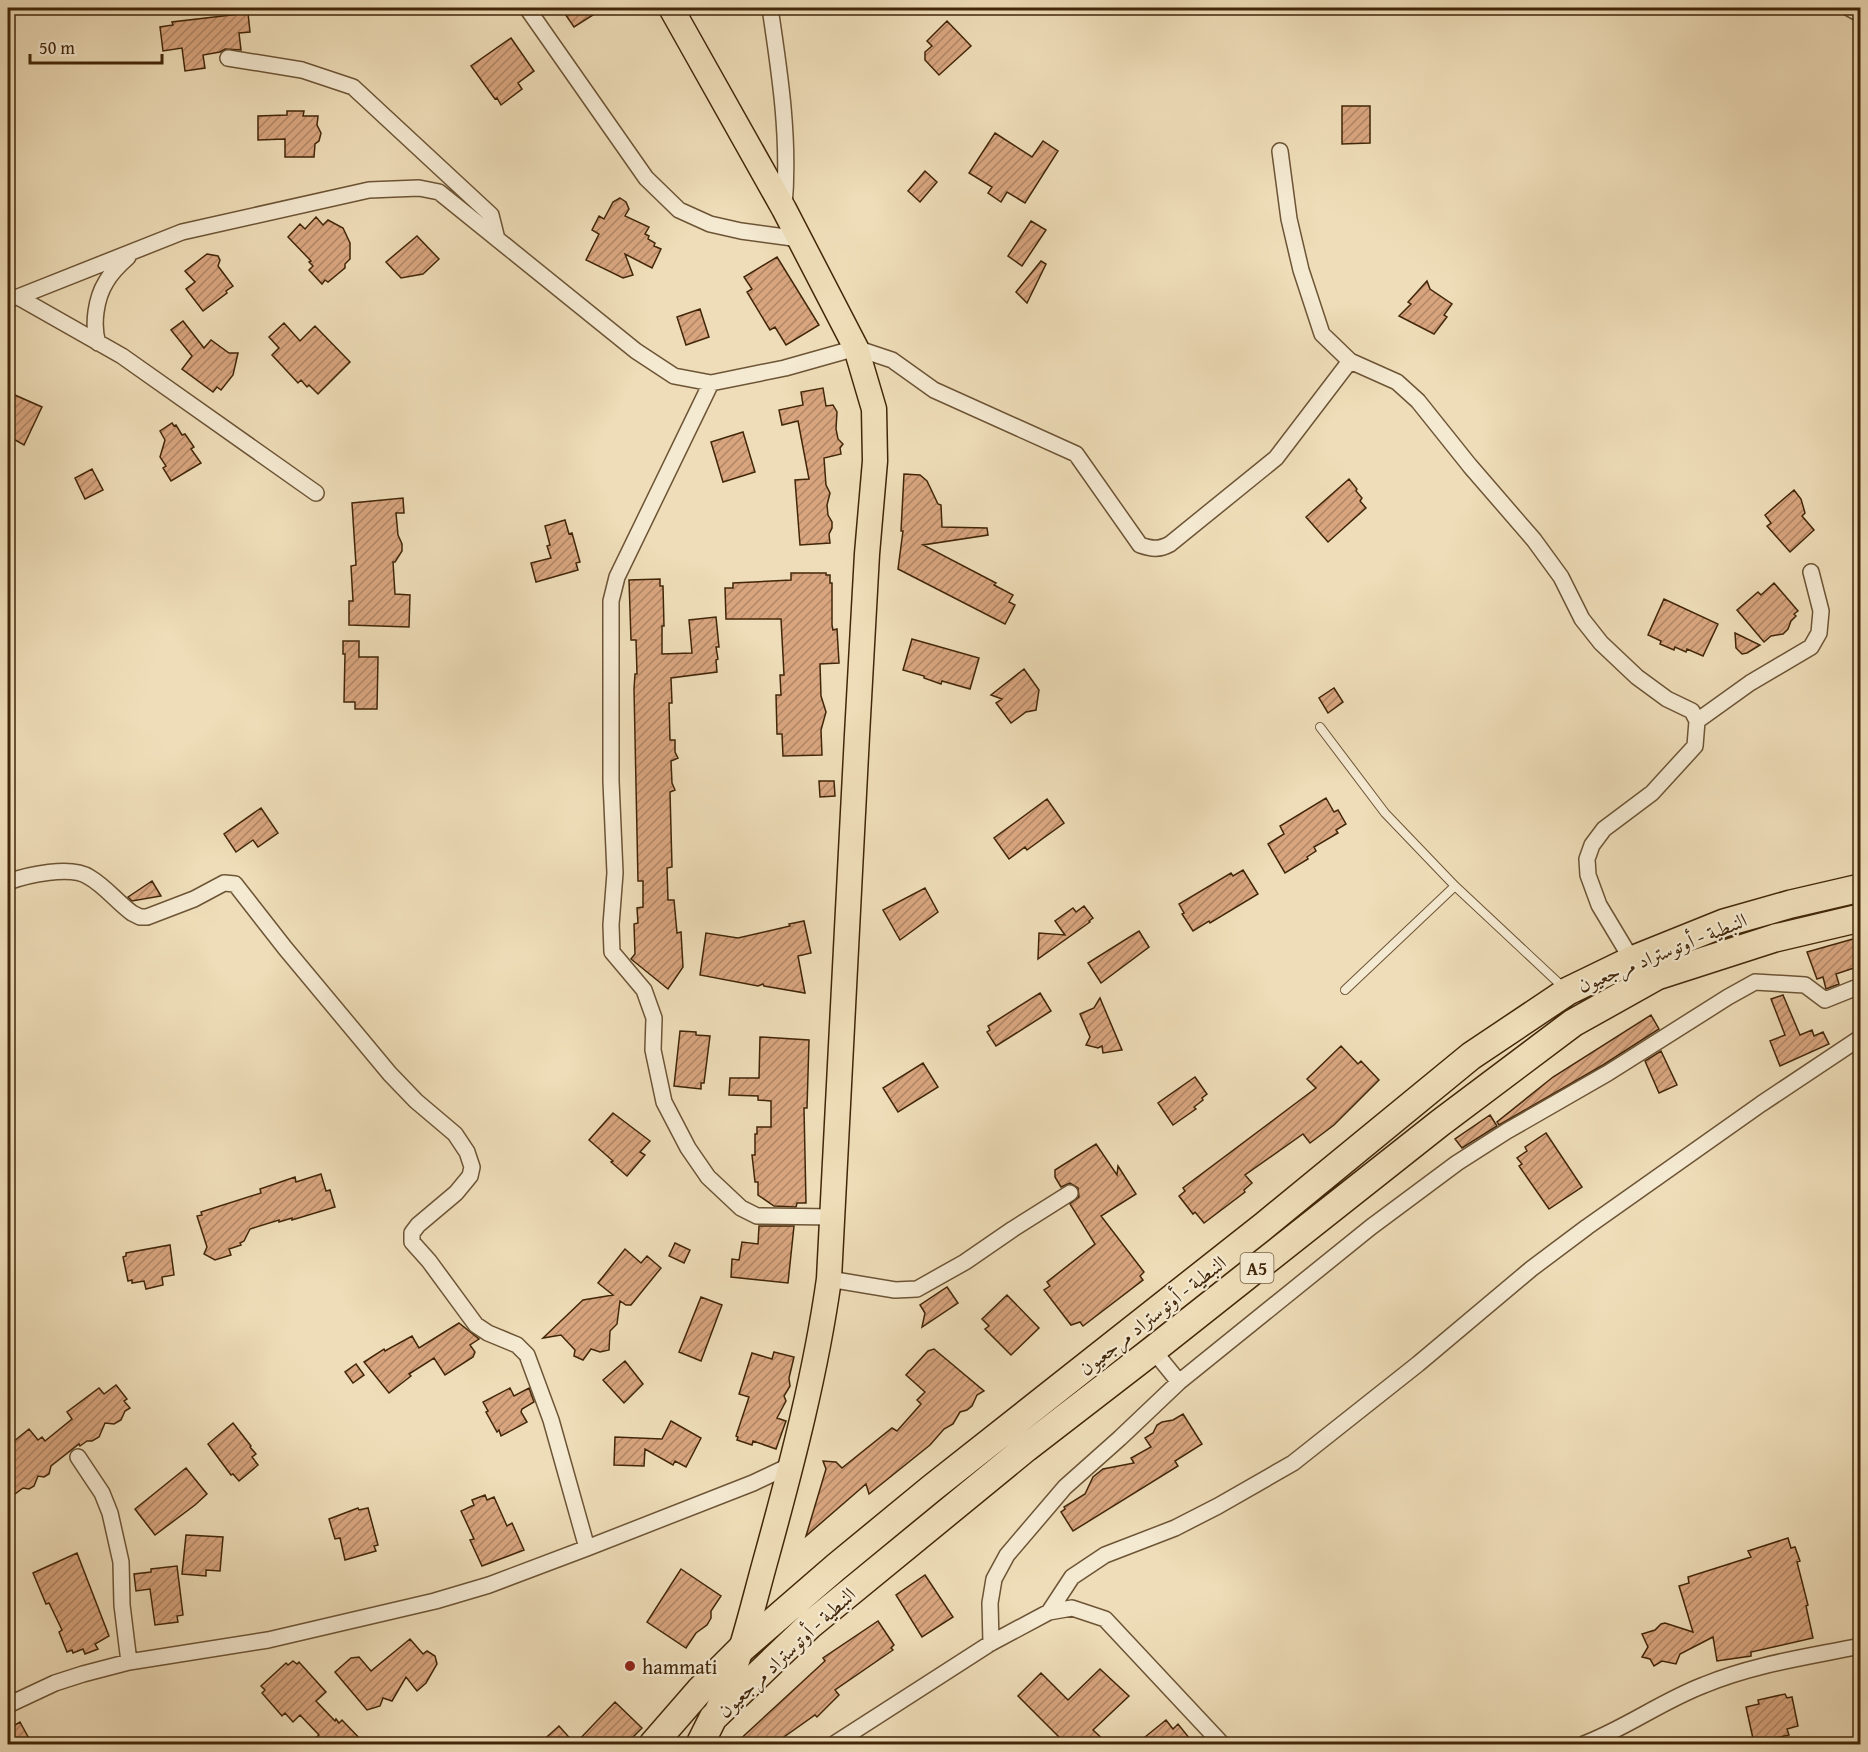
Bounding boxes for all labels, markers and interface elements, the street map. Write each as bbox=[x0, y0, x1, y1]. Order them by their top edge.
scale bar bbox=[30, 27, 162, 65]
text: 50 m bbox=[39, 34, 75, 61]
street label: النبطية - أوتوستراد مرجعيون bbox=[1573, 905, 1751, 999]
street label: النبطية - أوتوستراد مرجعيون bbox=[1072, 1248, 1232, 1382]
road number: A5 bbox=[1240, 1253, 1274, 1283]
street label: النبطية - أوتوستراد مرجعيون bbox=[710, 1580, 862, 1724]
place label: hammati bbox=[642, 1652, 718, 1681]
marker: hammati bbox=[623, 1659, 637, 1673]

